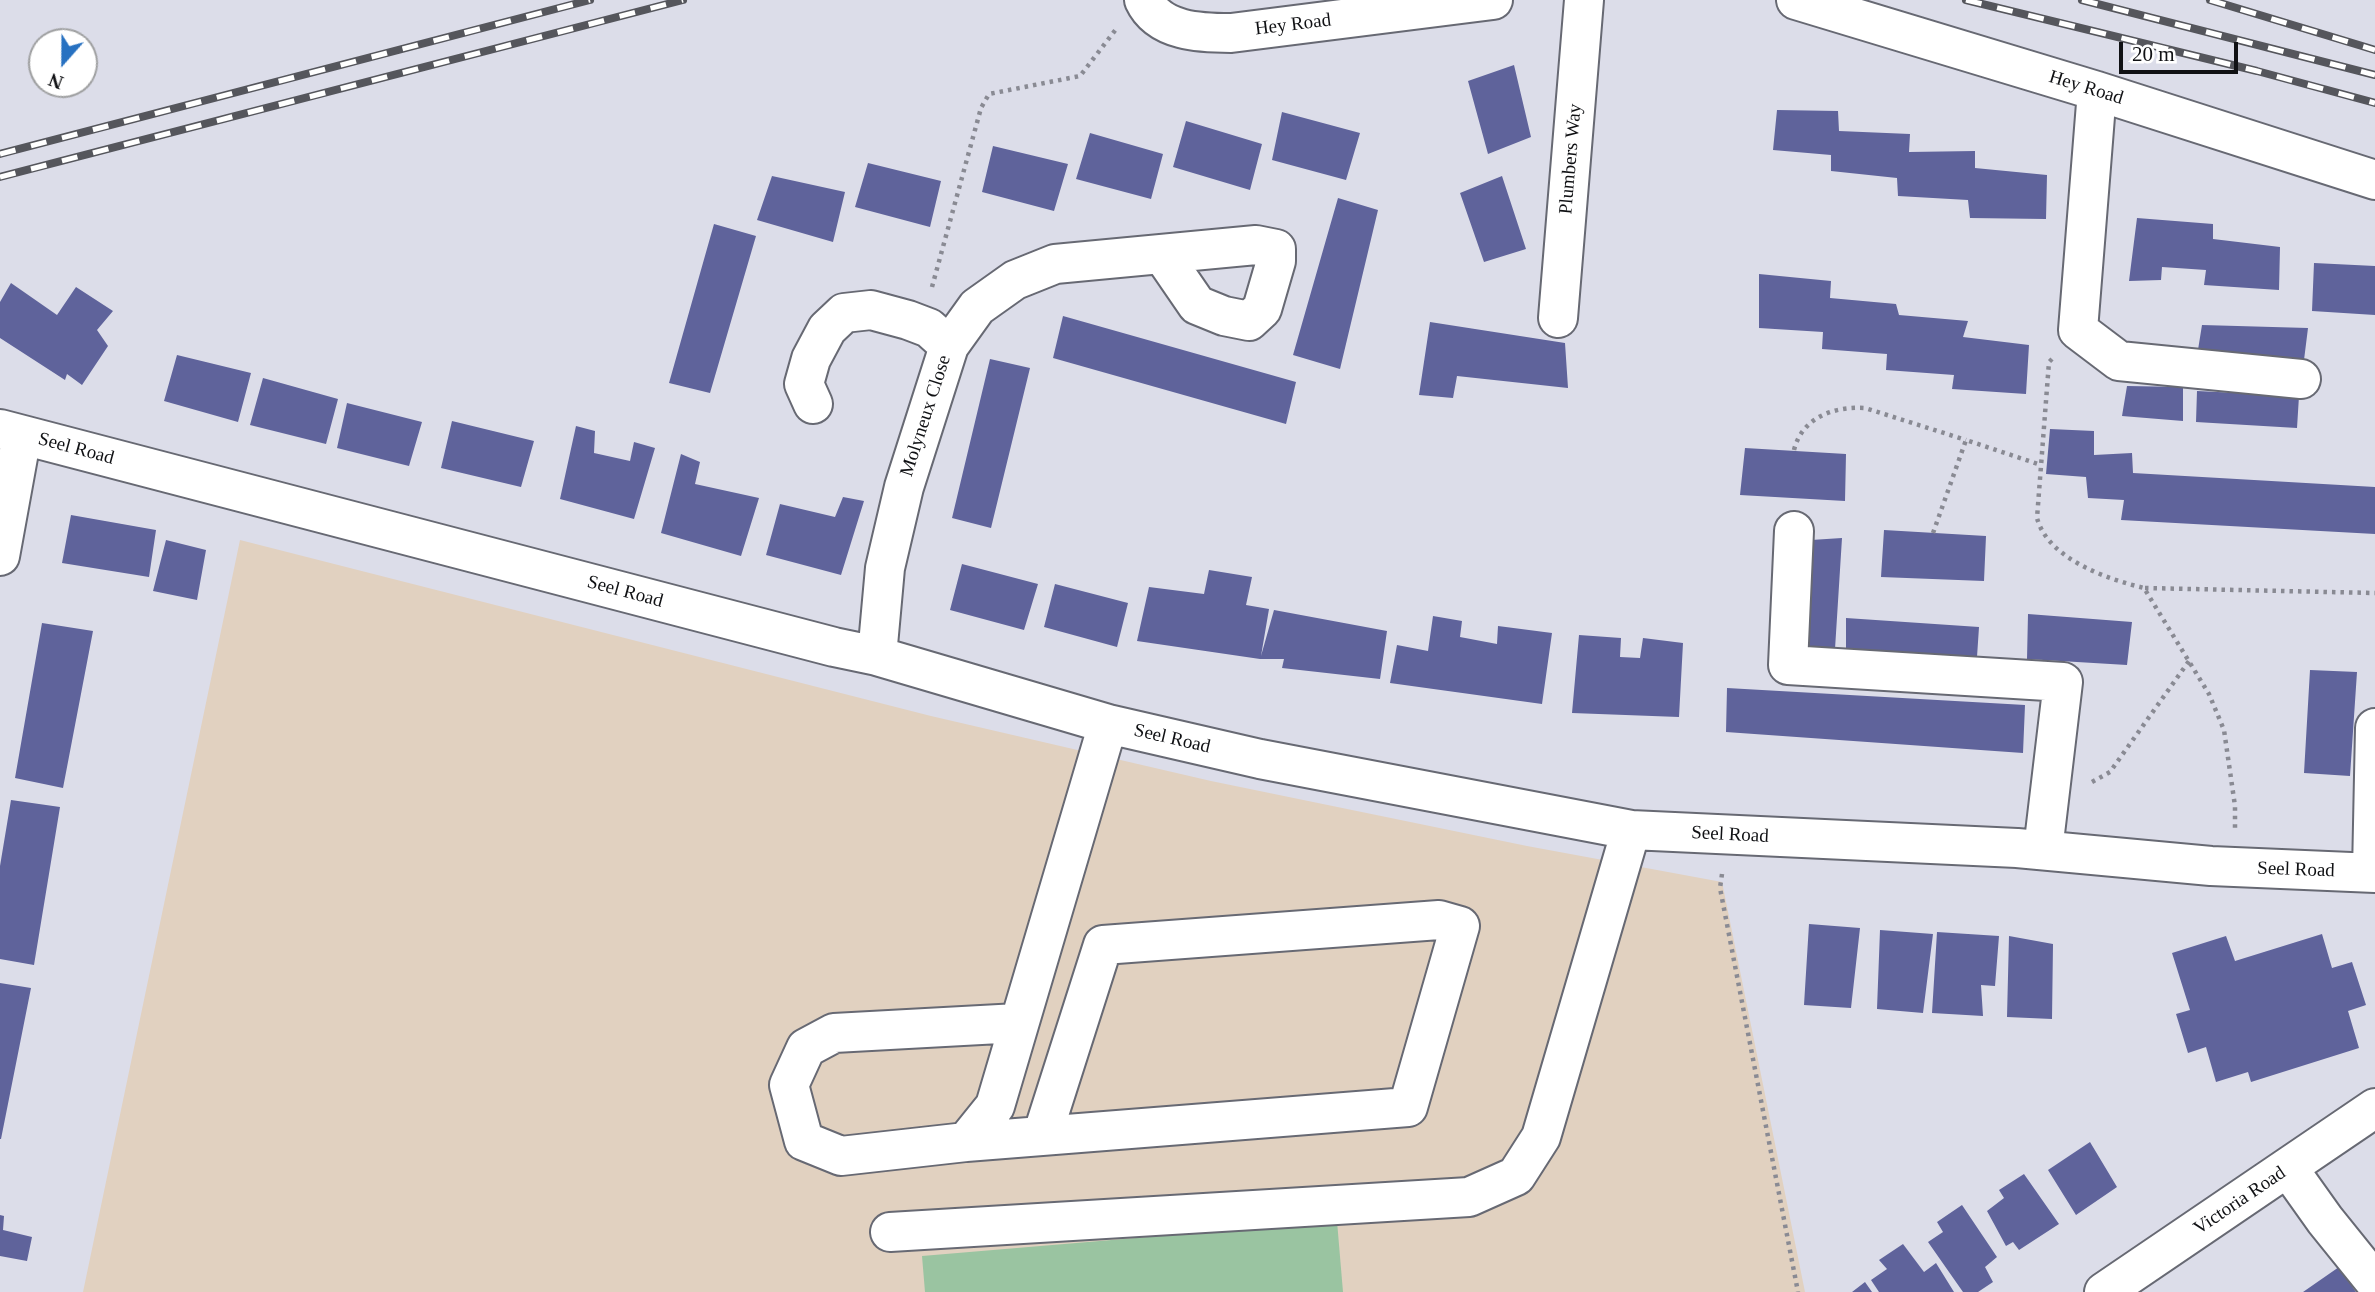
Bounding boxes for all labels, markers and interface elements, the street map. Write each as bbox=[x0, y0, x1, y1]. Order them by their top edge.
street label: Hey Road bbox=[1254, 9, 1332, 41]
north arrow bbox=[28, 28, 98, 98]
scale bar bbox=[2123, 28, 2242, 72]
text: 20 m bbox=[2132, 42, 2175, 66]
street label: Hey Road bbox=[2046, 66, 2126, 110]
text: N bbox=[46, 69, 66, 93]
street label: Plumbers Way bbox=[1555, 103, 1587, 215]
street label: Molyneux Close bbox=[896, 352, 956, 480]
street label: Seel Road bbox=[36, 428, 116, 470]
street label: Seel Road bbox=[585, 571, 665, 613]
street label: Seel Road bbox=[1132, 719, 1212, 759]
street label: Seel Road bbox=[1691, 822, 1769, 848]
street label: Seel Road bbox=[2257, 857, 2335, 883]
street label: Victoria Road bbox=[2190, 1162, 2290, 1240]

